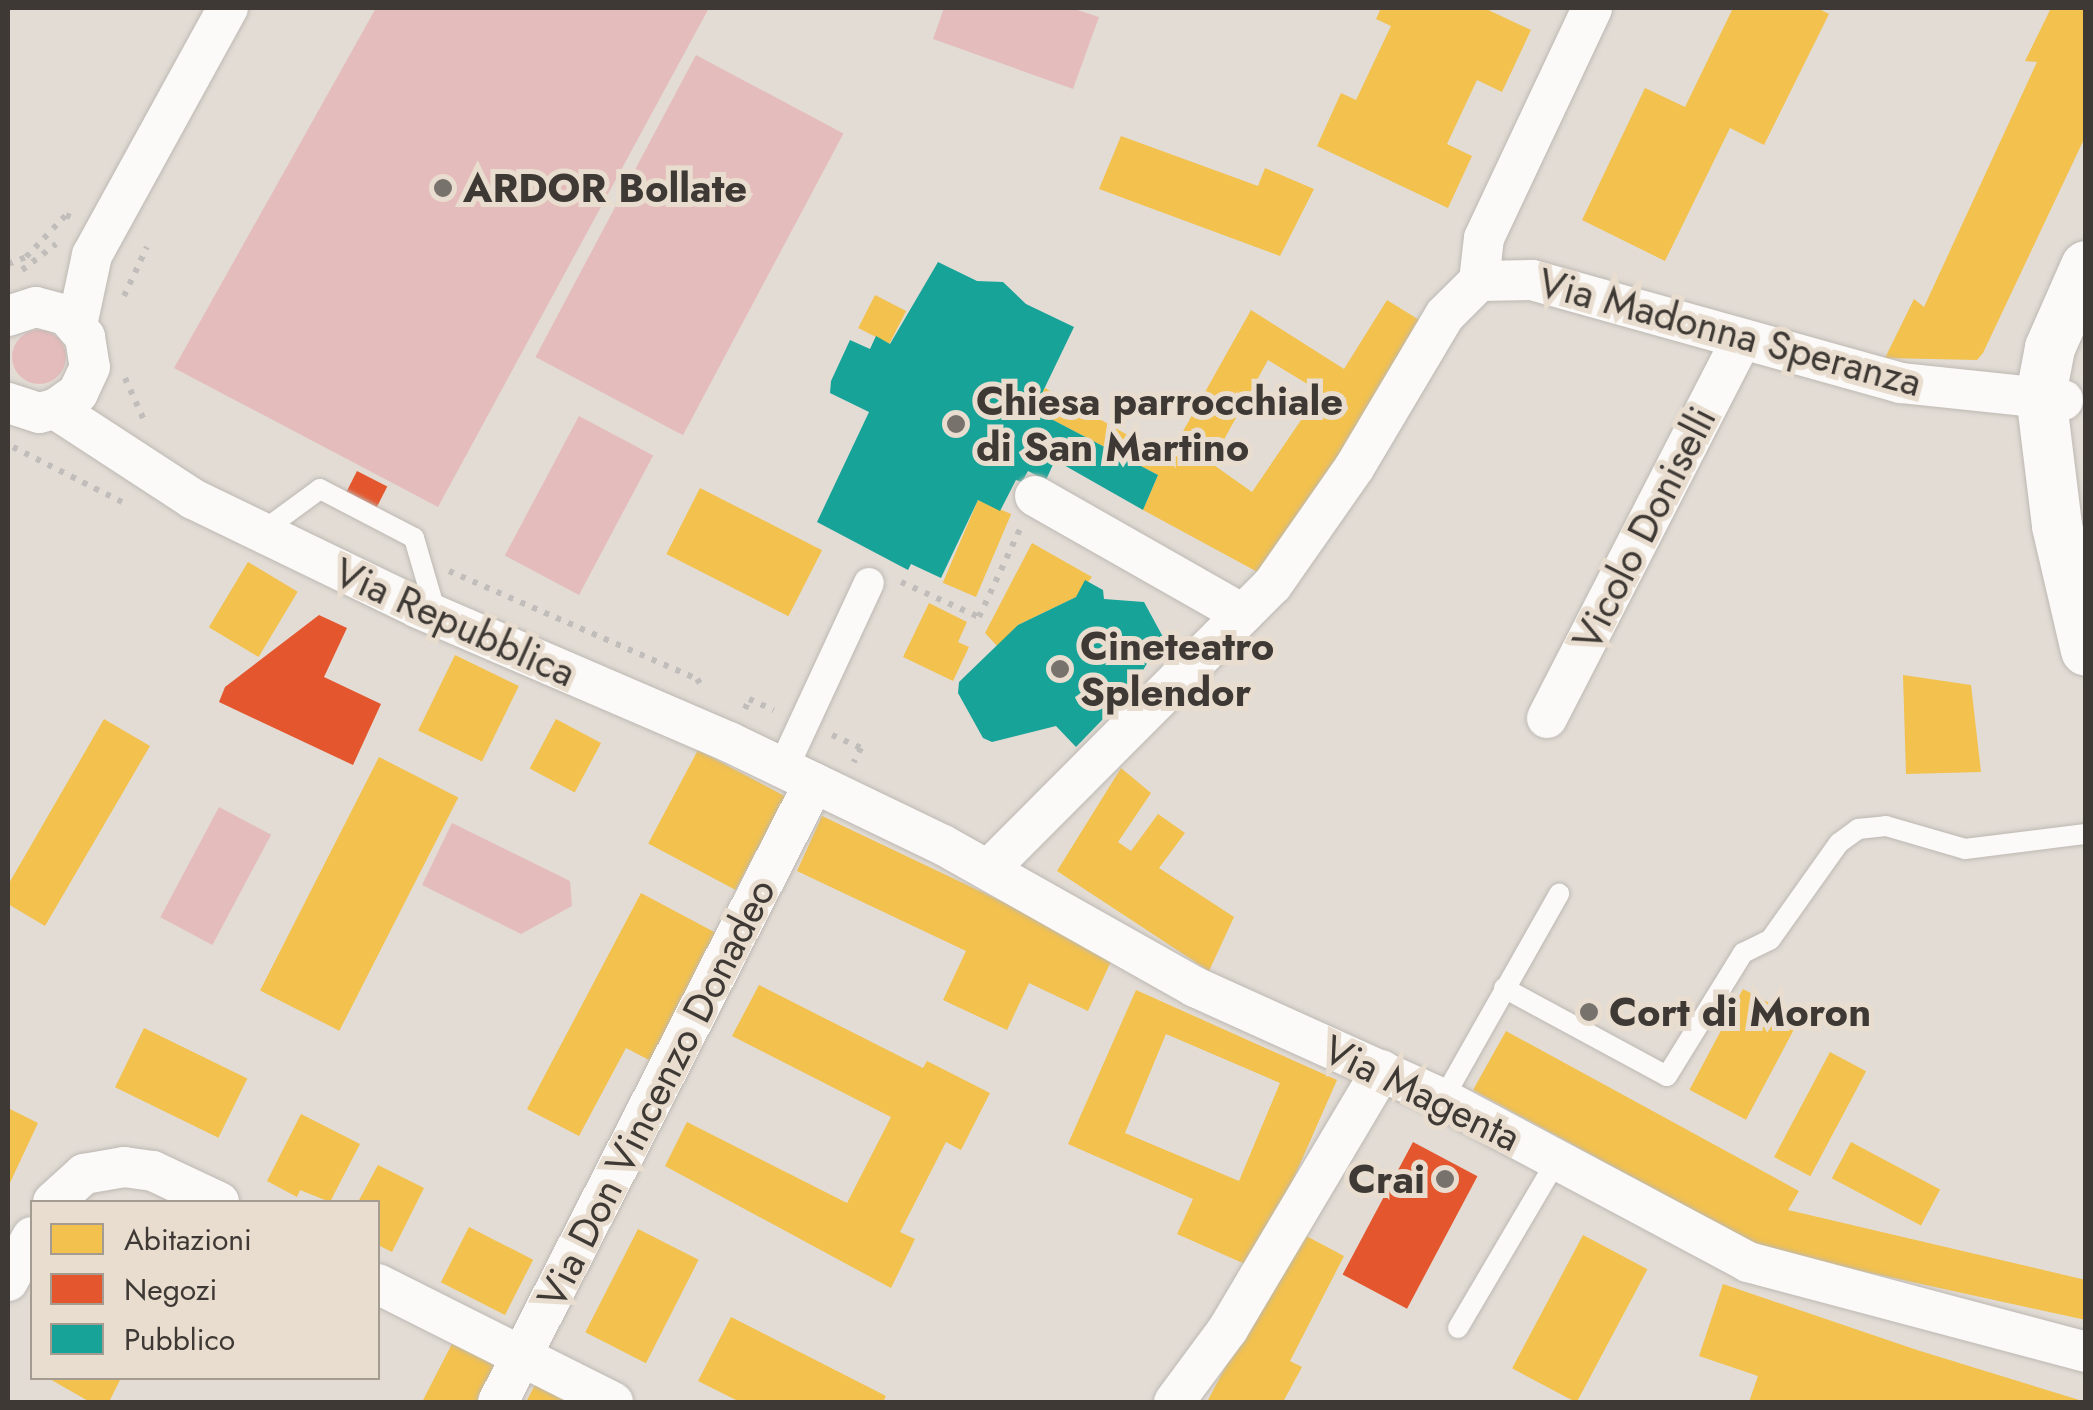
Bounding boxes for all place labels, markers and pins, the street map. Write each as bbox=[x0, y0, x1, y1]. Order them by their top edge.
place label: ARDOR Bollate bbox=[463, 164, 747, 212]
marker: ARDOR Bollate bbox=[432, 177, 454, 199]
place label: Chiesa parrocchiale di San Martino bbox=[976, 377, 1343, 471]
marker: Chiesa parrocchiale di San Martino bbox=[945, 413, 967, 435]
place label: Cineteatro Splendor bbox=[1080, 622, 1274, 716]
marker: Cineteatro Splendor bbox=[1049, 658, 1071, 680]
place label: Cort di Moron bbox=[1609, 988, 1871, 1036]
marker: Cort di Moron bbox=[1578, 1001, 1600, 1023]
place label: Crai bbox=[1348, 1155, 1425, 1203]
marker: Crai bbox=[1434, 1168, 1456, 1190]

